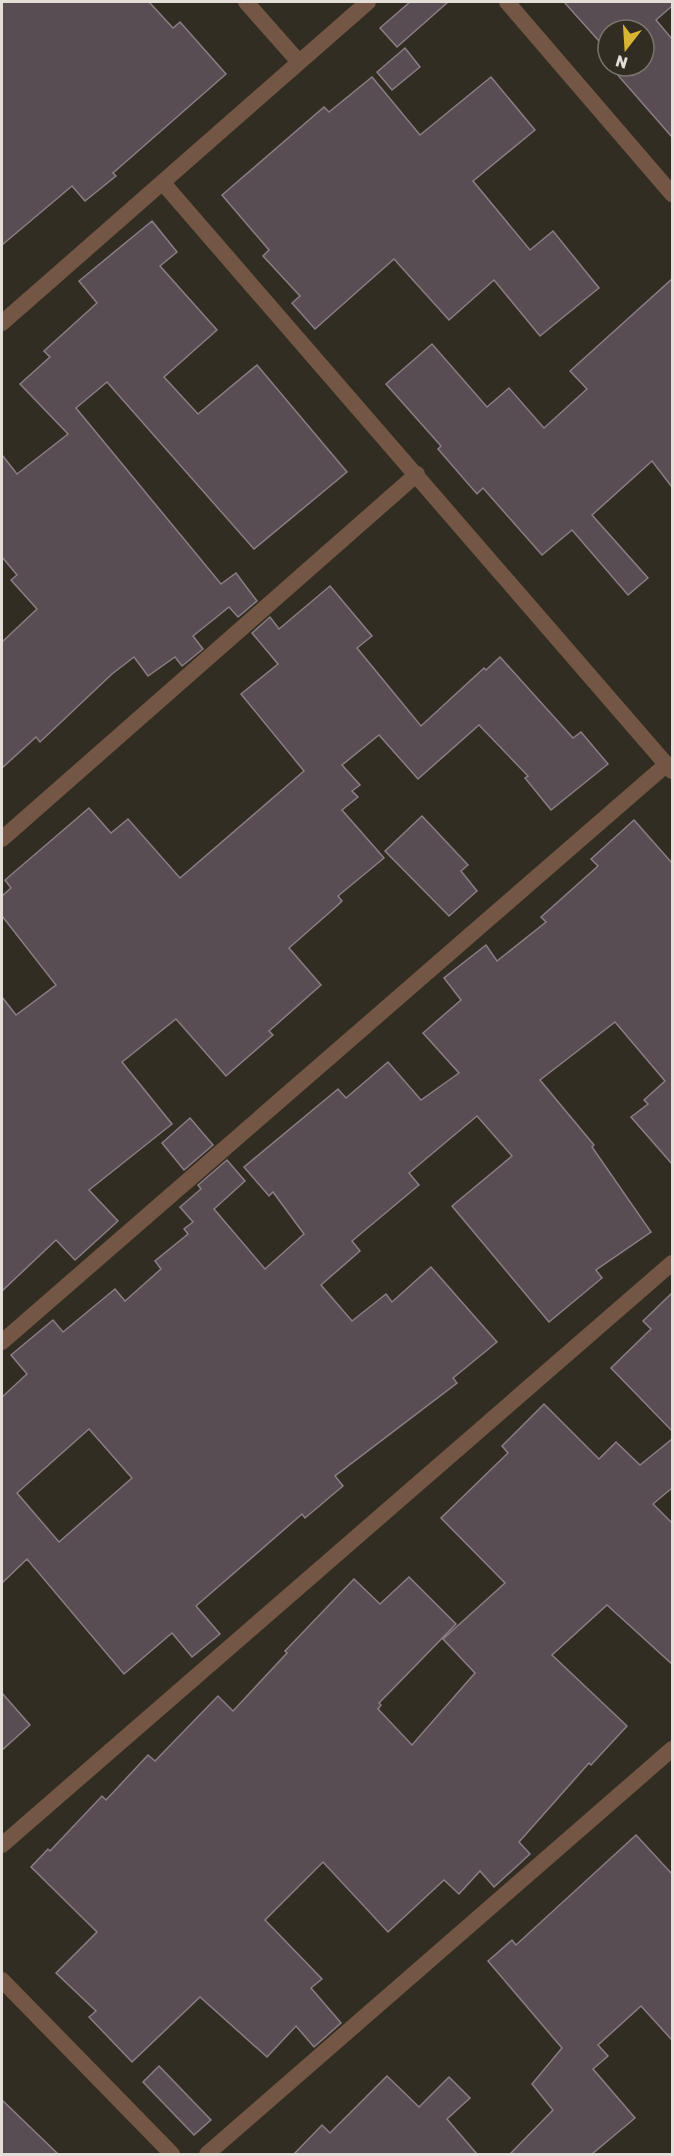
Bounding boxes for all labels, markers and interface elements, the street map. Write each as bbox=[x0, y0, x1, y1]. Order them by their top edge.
north arrow bbox=[596, 18, 656, 78]
text: N bbox=[613, 51, 630, 73]

